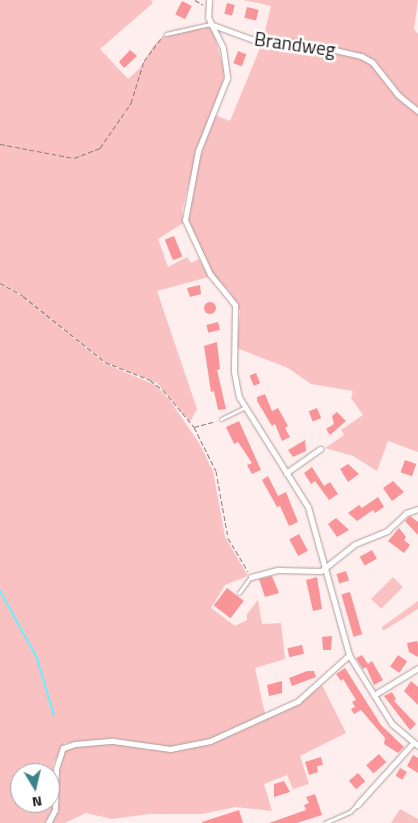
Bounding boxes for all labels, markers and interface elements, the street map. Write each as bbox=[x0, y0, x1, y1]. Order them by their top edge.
street label: Brandweg bbox=[253, 27, 337, 61]
north arrow bbox=[10, 763, 60, 813]
text: N bbox=[31, 791, 44, 813]

